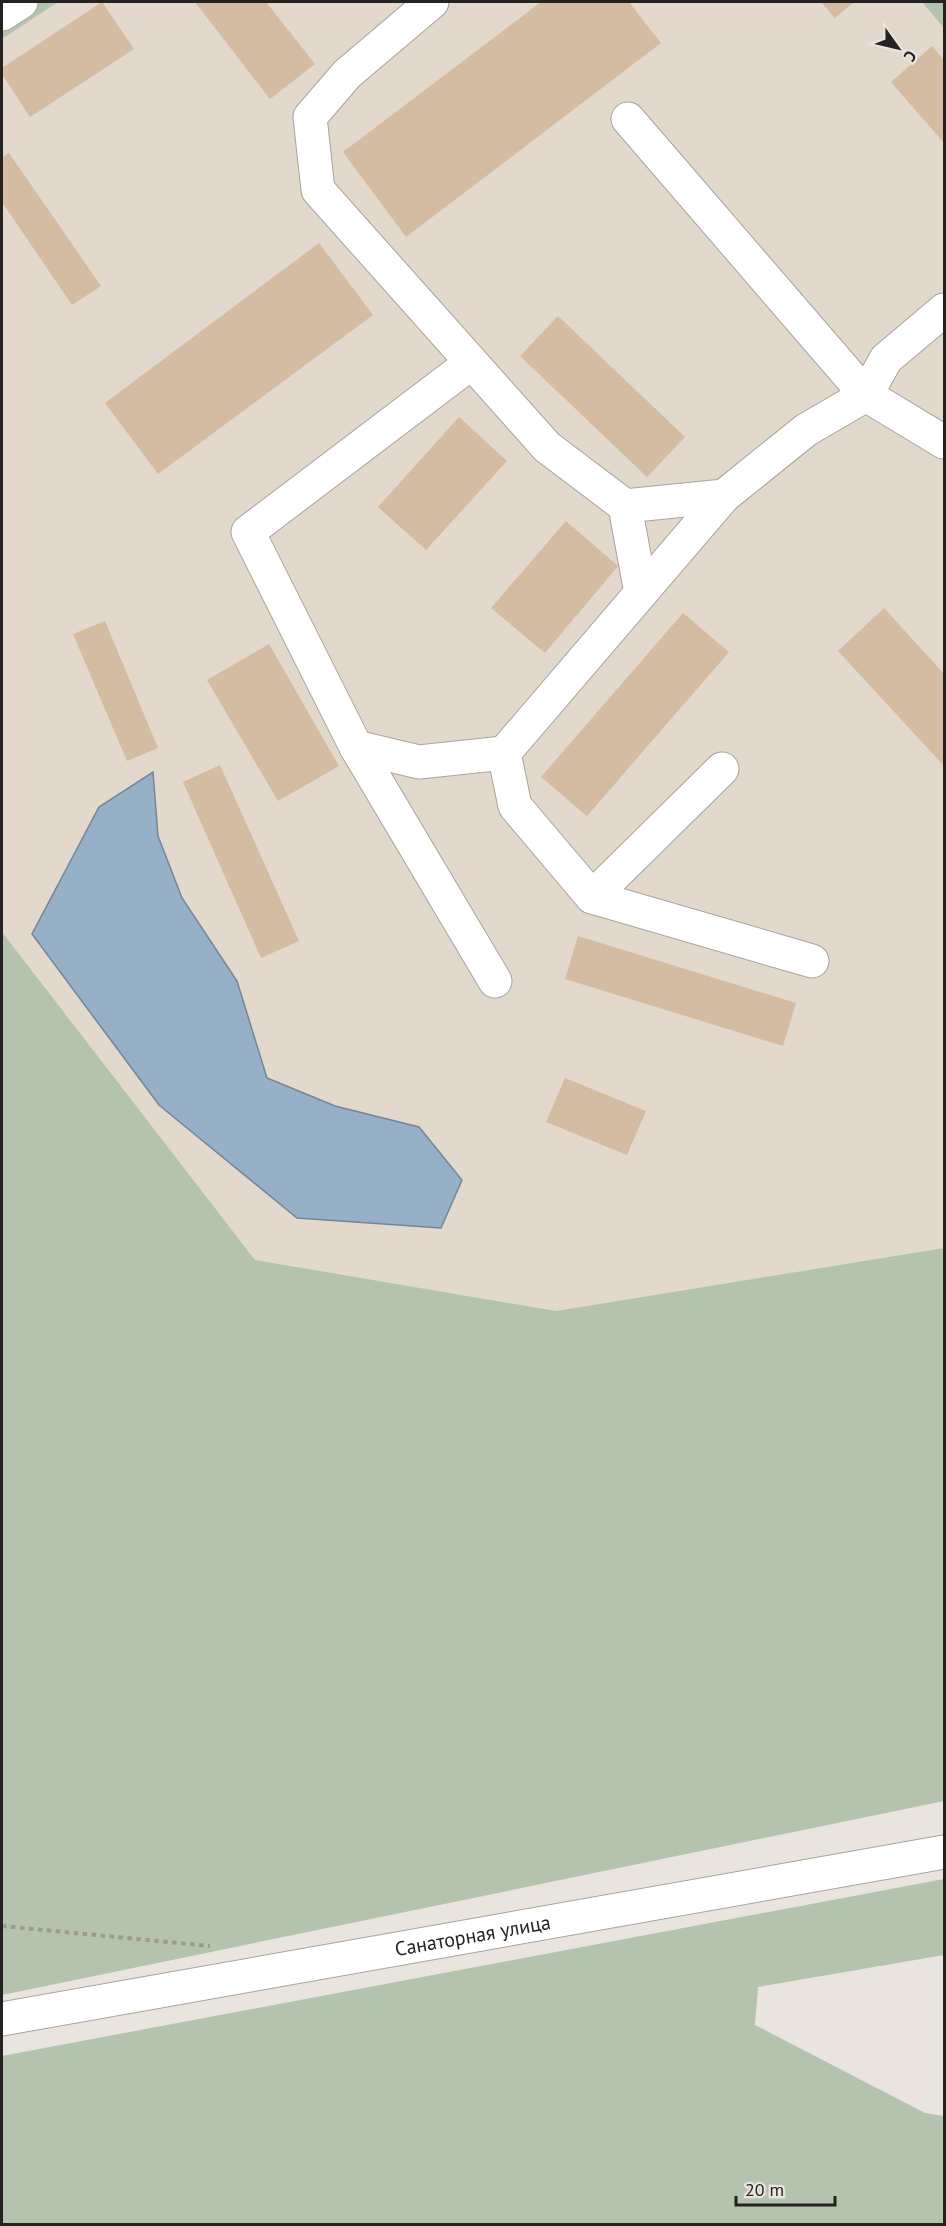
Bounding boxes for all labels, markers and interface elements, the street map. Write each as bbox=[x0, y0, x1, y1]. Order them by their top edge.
north arrow bbox=[868, 18, 928, 78]
text: С bbox=[900, 47, 921, 66]
street label: Санаторная улица bbox=[393, 1909, 553, 1962]
scale bar bbox=[736, 2169, 835, 2207]
text: 20 m bbox=[745, 2178, 784, 2201]

